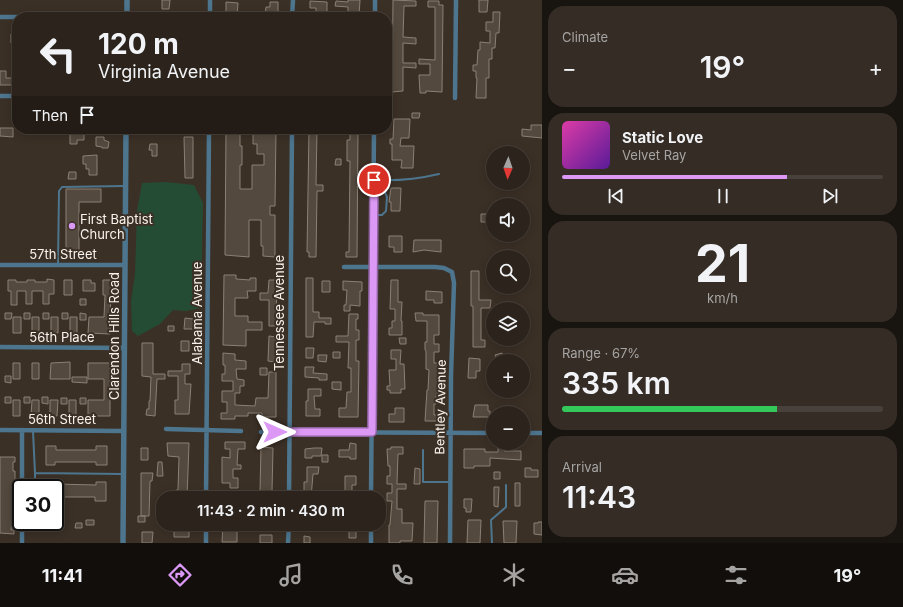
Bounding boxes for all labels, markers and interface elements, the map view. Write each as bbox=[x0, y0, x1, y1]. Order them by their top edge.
text: 120 m bbox=[98, 27, 179, 61]
icon: left bbox=[32, 28, 84, 80]
text: Climate bbox=[562, 29, 608, 45]
text: 19° bbox=[700, 49, 745, 85]
text: − bbox=[562, 55, 577, 81]
text: + bbox=[868, 55, 883, 81]
text: Virginia Avenue bbox=[98, 61, 230, 82]
icon: arrive bbox=[76, 104, 98, 126]
text: Then bbox=[32, 106, 68, 125]
text: Static Love bbox=[622, 128, 703, 147]
north arrow bbox=[486, 146, 530, 190]
map controls bbox=[486, 146, 530, 450]
text: Velvet Ray bbox=[622, 147, 686, 163]
pin bbox=[357, 163, 391, 197]
icon: arrive bbox=[363, 169, 385, 191]
icon: previous bbox=[605, 185, 627, 207]
icon: pause bbox=[712, 185, 734, 207]
icon: next bbox=[819, 185, 841, 207]
button: sound bbox=[486, 198, 530, 242]
place label: First Baptist Church bbox=[80, 211, 153, 242]
marker: First Baptist Church bbox=[67, 221, 77, 231]
text: 21 bbox=[695, 232, 750, 295]
street label: 57th Street bbox=[29, 246, 97, 262]
button: search bbox=[486, 250, 530, 294]
street label: Tennessee Avenue bbox=[271, 255, 287, 371]
street label: Alabama Avenue bbox=[189, 262, 205, 364]
street label: Clarendon Hills Road bbox=[106, 272, 122, 400]
text: km/h bbox=[707, 290, 738, 306]
button: layers bbox=[486, 302, 530, 346]
street label: 56th Place bbox=[29, 329, 95, 345]
text: Range · 67% bbox=[562, 345, 640, 361]
button: + bbox=[486, 354, 530, 398]
street label: Bentley Avenue bbox=[431, 359, 449, 455]
text: 335 km bbox=[562, 365, 671, 401]
button: − bbox=[486, 406, 530, 450]
street label: 56th Street bbox=[28, 411, 96, 427]
position arrow bbox=[254, 411, 296, 453]
text: Arrival bbox=[562, 459, 602, 475]
speed limit sign: 30 bbox=[12, 479, 64, 531]
text: 11:43 bbox=[562, 479, 636, 515]
text: 11:43 · 2 min · 430 m bbox=[197, 501, 345, 520]
icon: directions bbox=[166, 561, 194, 589]
icon: music bbox=[277, 561, 305, 589]
icon: phone bbox=[388, 561, 416, 589]
icon: climate bbox=[500, 561, 528, 589]
icon: car bbox=[611, 561, 639, 589]
icon: filters bbox=[722, 561, 750, 589]
text: 11:41 bbox=[42, 565, 82, 586]
text: 19° bbox=[834, 565, 861, 586]

